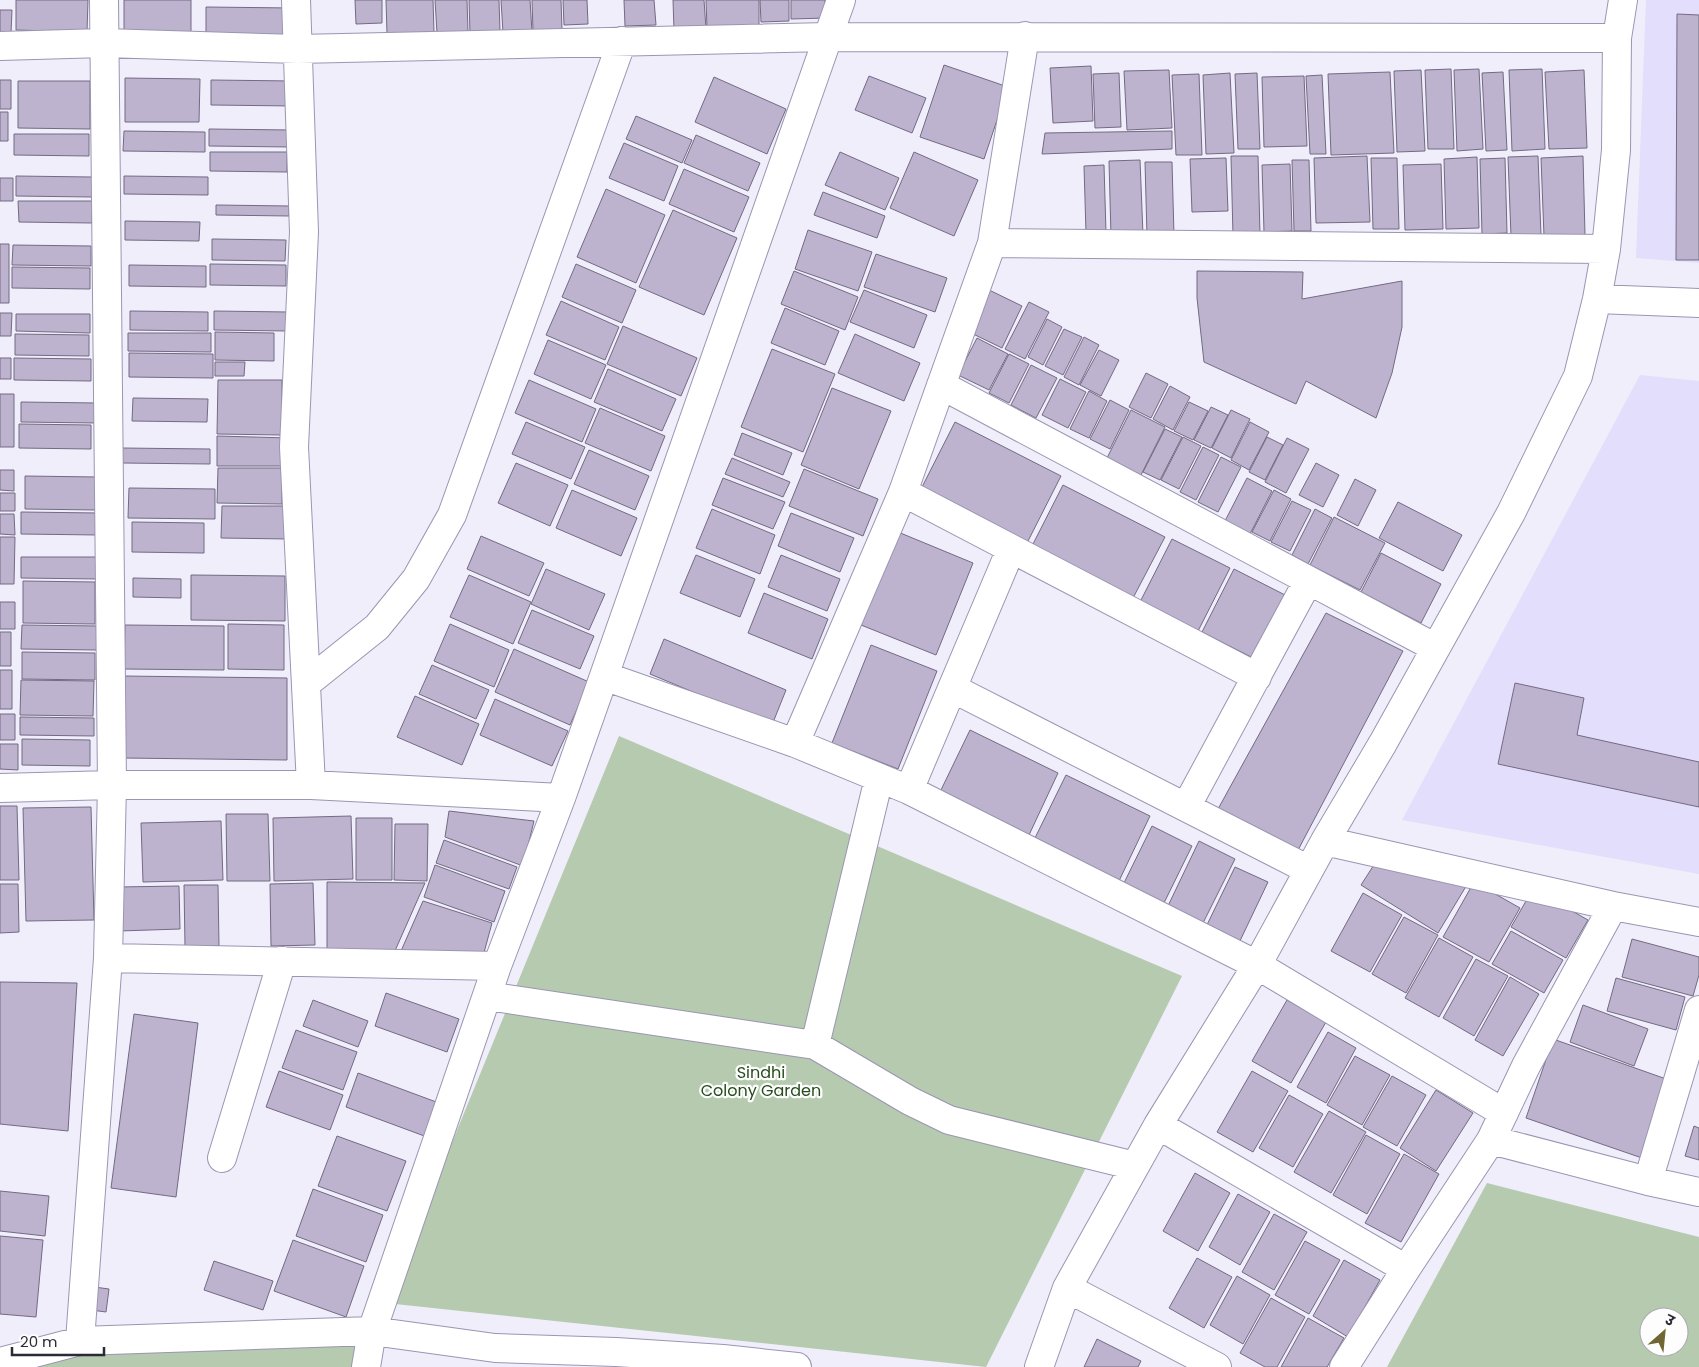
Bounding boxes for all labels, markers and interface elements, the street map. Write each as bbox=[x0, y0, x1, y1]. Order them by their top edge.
park label: Sindhi Colony Garden bbox=[701, 1061, 821, 1102]
north arrow bbox=[1639, 1307, 1689, 1357]
text: उ bbox=[1661, 1309, 1679, 1332]
scale bar bbox=[12, 1324, 105, 1356]
text: 20 m bbox=[20, 1331, 58, 1352]

